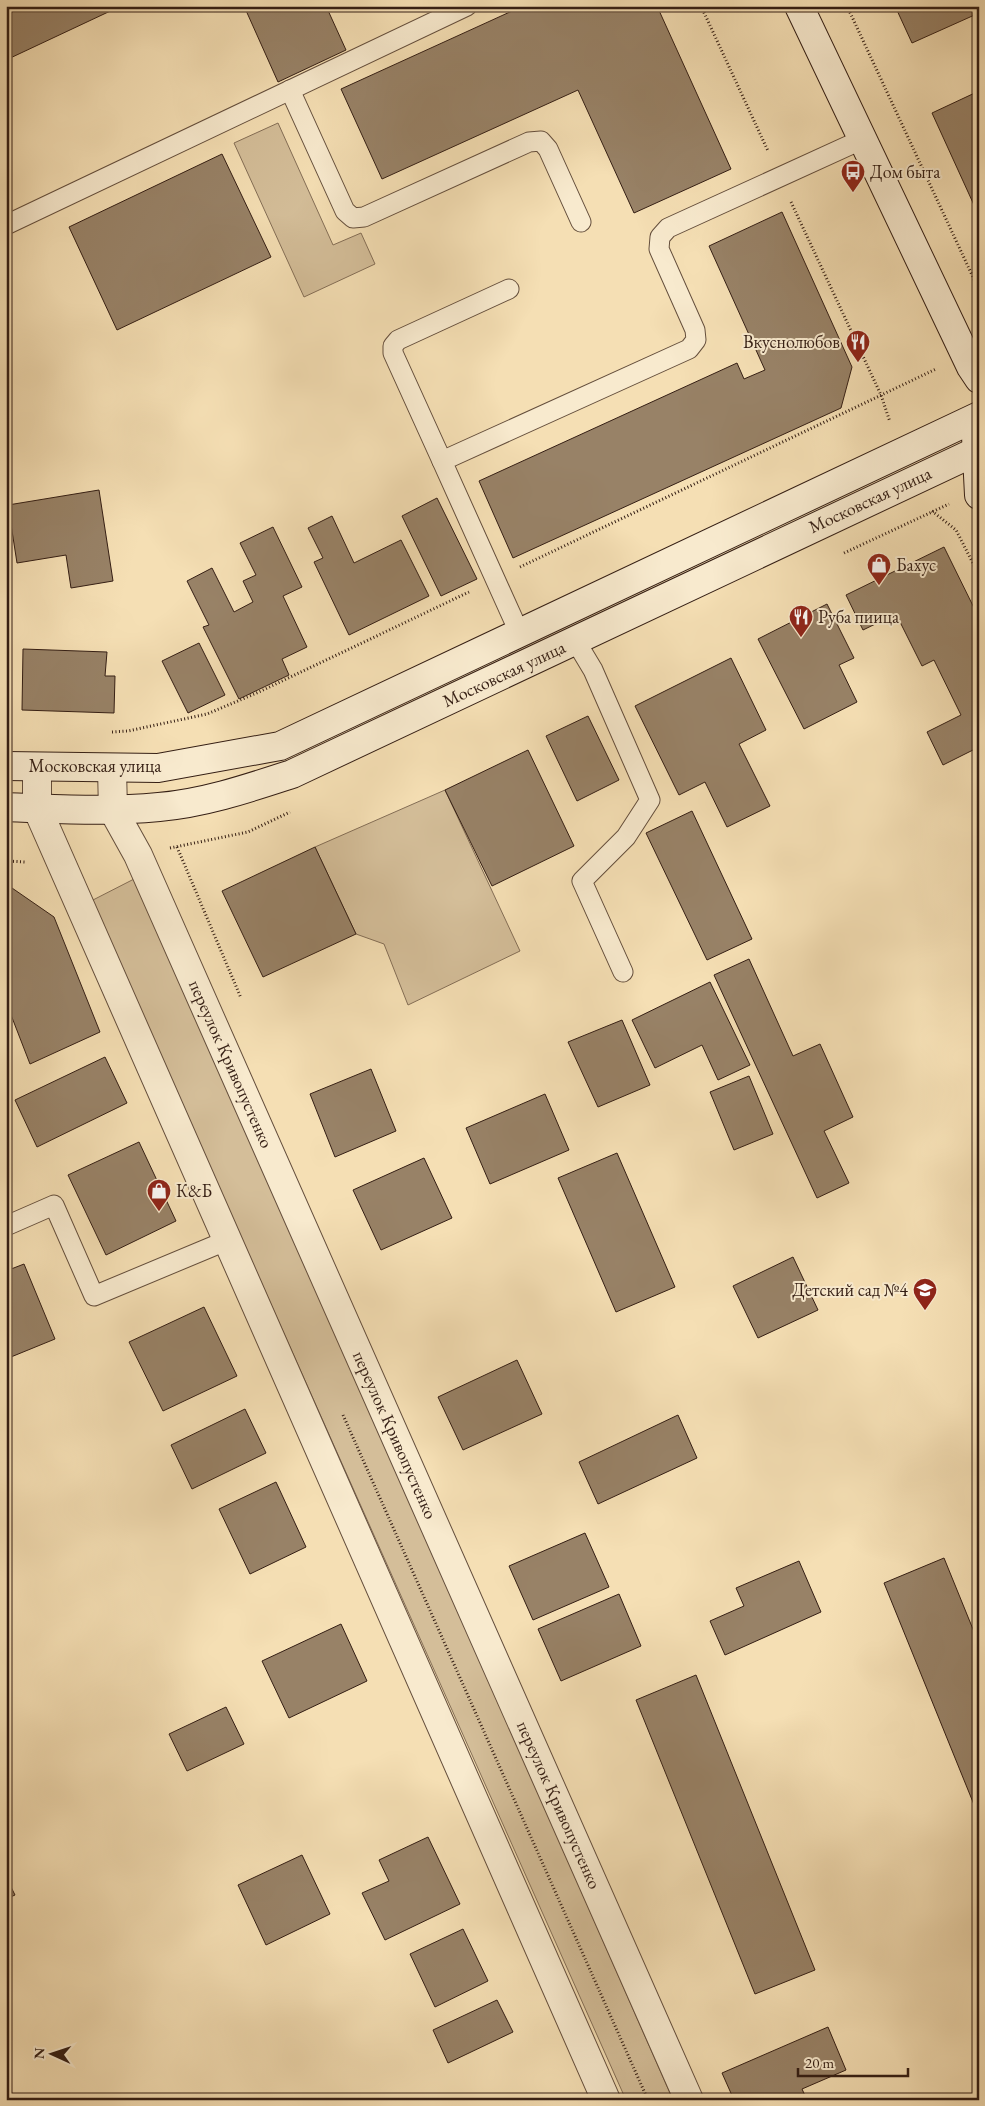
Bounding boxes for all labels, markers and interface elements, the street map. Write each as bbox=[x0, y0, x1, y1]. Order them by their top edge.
bus stop icon: Дом быта bbox=[840, 159, 866, 193]
place label: Дом быта bbox=[870, 160, 941, 183]
restaurant icon: Вкуснолюбов bbox=[845, 329, 871, 363]
place label: Вкуснолюбов bbox=[743, 330, 840, 353]
street label: Московская улица bbox=[805, 461, 936, 538]
shop icon: Бахус bbox=[866, 552, 892, 586]
place label: Бахус bbox=[896, 553, 936, 576]
restaurant icon: Руба пиица bbox=[788, 604, 814, 638]
place label: Руба пиица bbox=[818, 605, 900, 628]
street label: Московская улица bbox=[439, 635, 570, 712]
street label: Московская улица bbox=[29, 754, 162, 777]
street label: переулок Кривопустенко bbox=[184, 976, 279, 1152]
shop icon: К&Б bbox=[146, 1178, 172, 1212]
place label: К&Б bbox=[176, 1179, 212, 1202]
school or university icon: Детский сад №4 bbox=[912, 1277, 938, 1311]
place label: Детский сад №4 bbox=[792, 1278, 908, 1301]
street label: переулок Кривопустенко bbox=[348, 1347, 443, 1523]
street label: переулок Кривопустенко bbox=[512, 1717, 607, 1893]
north arrow bbox=[28, 2028, 78, 2078]
scale bar bbox=[798, 2046, 908, 2078]
text: N bbox=[30, 2047, 48, 2059]
text: 20 m bbox=[805, 2053, 834, 2072]

